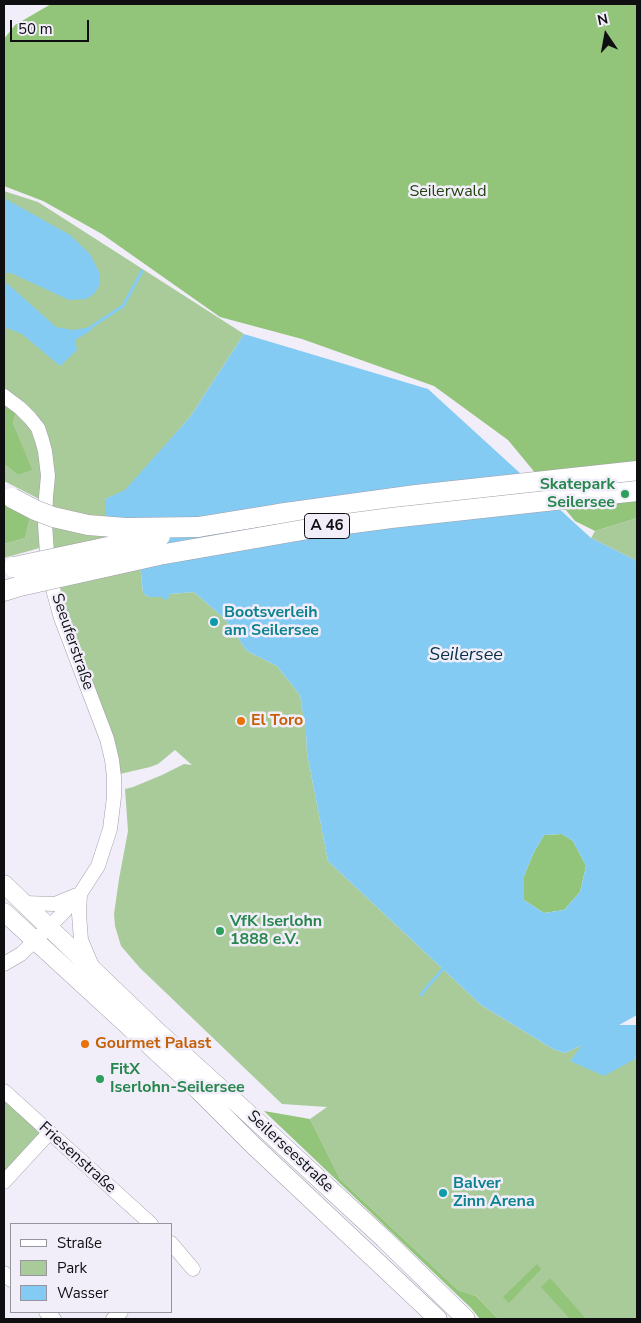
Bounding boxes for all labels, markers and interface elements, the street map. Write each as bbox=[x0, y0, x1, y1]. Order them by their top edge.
text: N bbox=[596, 9, 610, 30]
scale bar bbox=[12, 10, 91, 42]
north arrow bbox=[581, 10, 631, 60]
text: 50 m bbox=[18, 19, 53, 39]
park label: Seilerwald bbox=[409, 182, 487, 202]
place label: Skatepark Seilersee bbox=[540, 475, 615, 513]
marker: Skatepark Seilersee bbox=[619, 488, 631, 500]
road number: A 46 bbox=[304, 514, 350, 538]
street label: Seeuferstraße bbox=[47, 591, 97, 693]
place label: Bootsverleih am Seilersee bbox=[224, 603, 319, 641]
marker: Bootsverleih am Seilersee bbox=[208, 616, 220, 628]
water label: Seilersee bbox=[429, 645, 503, 667]
place label: El Toro bbox=[251, 711, 303, 731]
marker: El Toro bbox=[235, 715, 247, 727]
place label: VfK Iserlohn 1888 e.V. bbox=[230, 912, 322, 950]
marker: VfK Iserlohn 1888 e.V. bbox=[214, 925, 226, 937]
place label: Gourmet Palast bbox=[95, 1034, 211, 1054]
marker: Gourmet Palast bbox=[79, 1038, 91, 1050]
place label: FitX Iserlohn-Seilersee bbox=[110, 1060, 245, 1098]
marker: FitX Iserlohn-Seilersee bbox=[94, 1073, 106, 1085]
street label: Seilerseestraße bbox=[243, 1107, 337, 1197]
street label: Friesenstraße bbox=[34, 1118, 120, 1198]
place label: Balver Zinn Arena bbox=[453, 1174, 535, 1212]
marker: Balver Zinn Arena bbox=[437, 1187, 449, 1199]
legend bbox=[10, 1223, 172, 1313]
text: Straße bbox=[57, 1233, 102, 1253]
text: Park bbox=[57, 1258, 87, 1278]
text: Wasser bbox=[57, 1283, 108, 1303]

